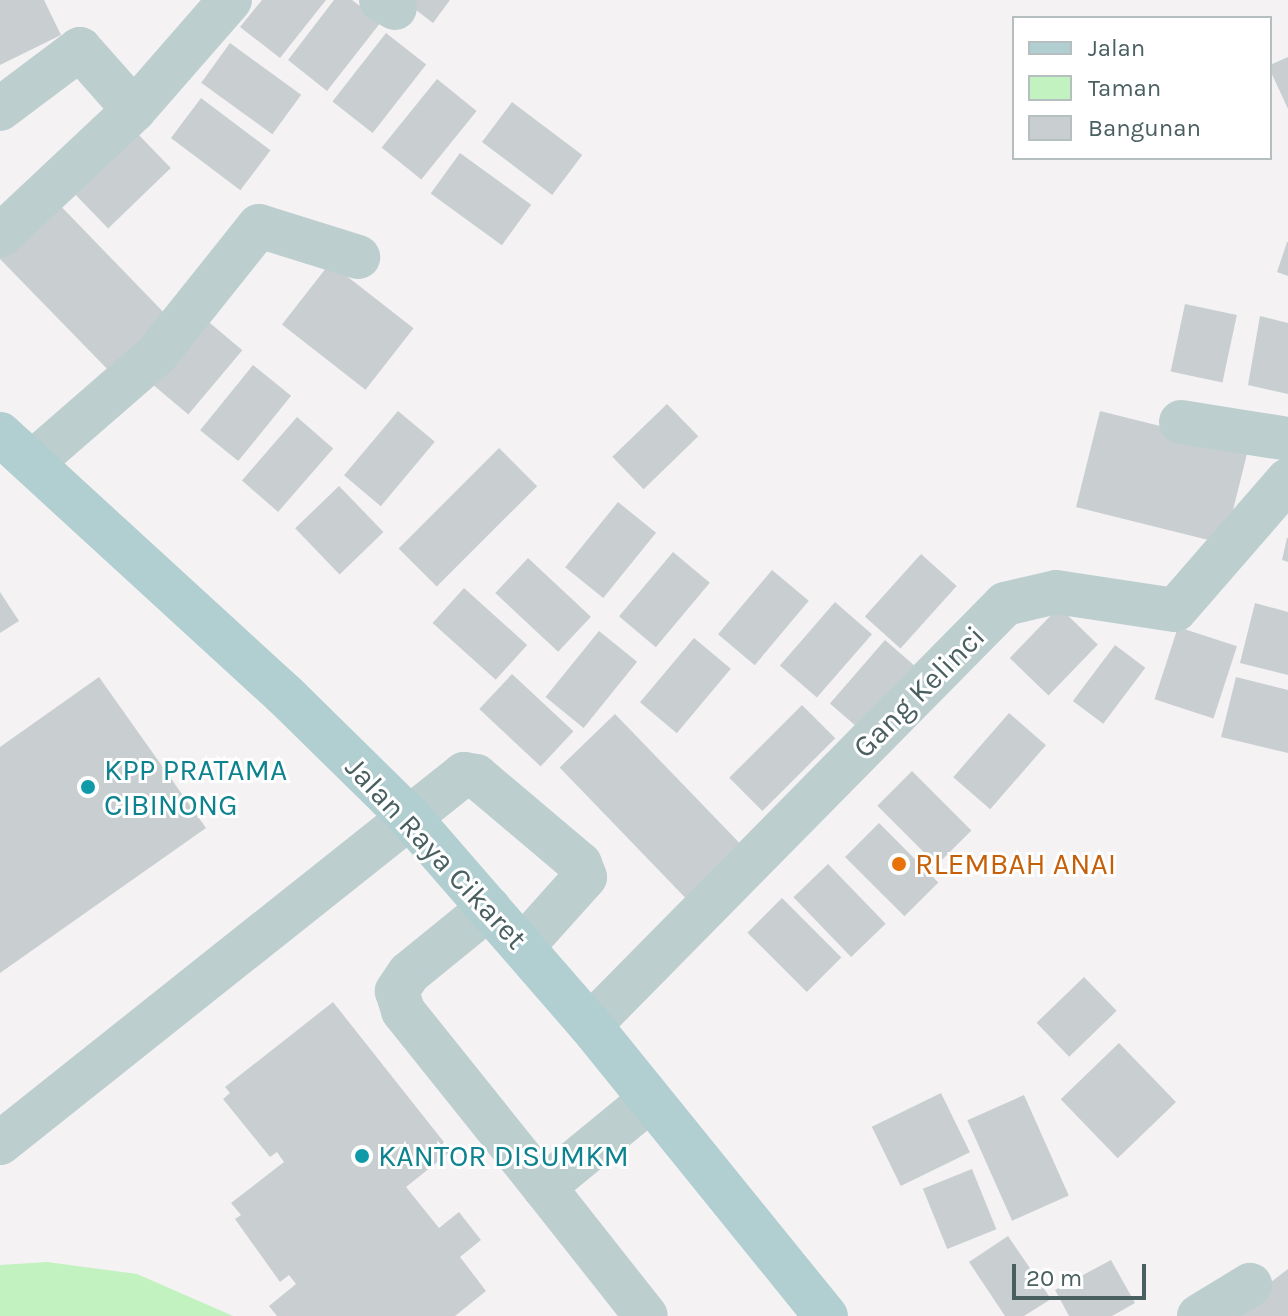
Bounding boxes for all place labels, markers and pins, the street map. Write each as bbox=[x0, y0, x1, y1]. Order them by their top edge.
place label: KPP PRATAMA CIBINONG bbox=[104, 752, 287, 822]
marker: KPP PRATAMA CIBINONG bbox=[79, 778, 97, 796]
place label: RLEMBAH ANAI bbox=[915, 846, 1116, 882]
marker: RLEMBAH ANAI bbox=[890, 855, 908, 873]
place label: KANTOR DISUMKM bbox=[378, 1138, 629, 1174]
marker: KANTOR DISUMKM bbox=[353, 1147, 371, 1165]

